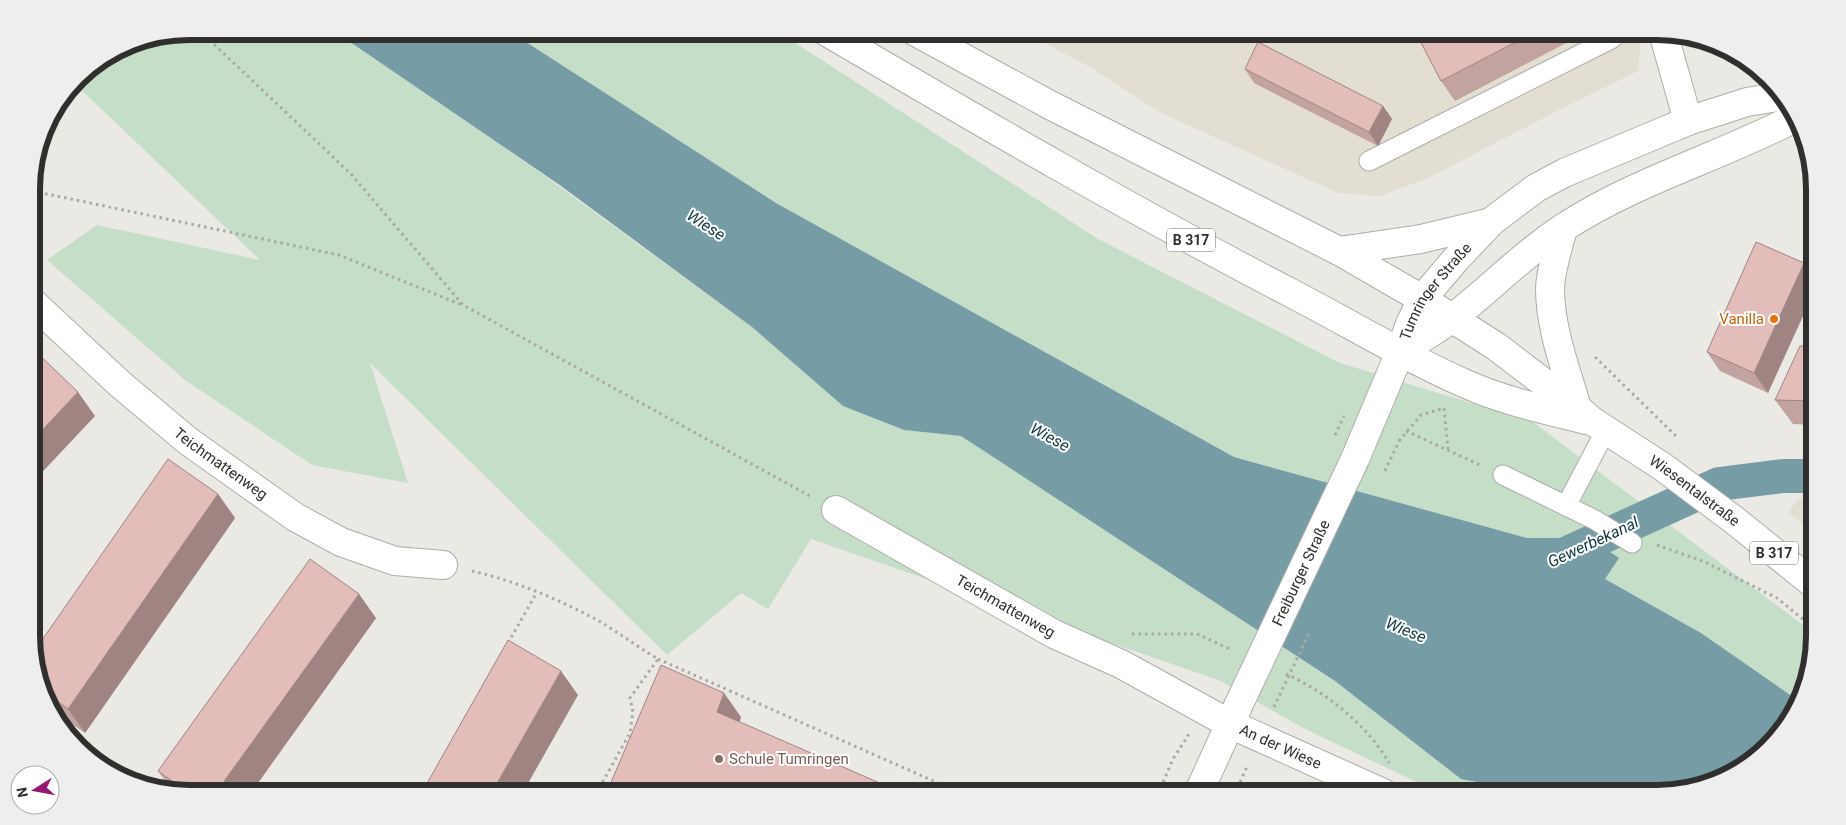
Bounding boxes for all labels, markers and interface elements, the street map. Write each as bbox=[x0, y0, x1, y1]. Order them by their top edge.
water label: Wiese bbox=[683, 206, 729, 244]
road number: B 317 bbox=[1167, 228, 1215, 252]
street label: Tumringer Straße bbox=[1396, 239, 1476, 343]
place label: Vanilla bbox=[1719, 310, 1764, 328]
marker: Vanilla bbox=[1768, 313, 1780, 325]
water label: Wiese bbox=[1027, 419, 1073, 455]
street label: Teichmattenweg bbox=[170, 424, 271, 504]
street label: Wiesentalstraße bbox=[1646, 451, 1743, 530]
water label: Gewerbekanal bbox=[1545, 513, 1642, 571]
street label: Freiburger Straße bbox=[1268, 517, 1334, 629]
road number: B 317 bbox=[1750, 542, 1798, 564]
street label: Teichmattenweg bbox=[953, 571, 1058, 642]
water label: Wiese bbox=[1383, 613, 1429, 647]
street label: An der Wiese bbox=[1237, 721, 1324, 773]
place label: Schule Tumringen bbox=[729, 750, 849, 768]
marker: Schule Tumringen bbox=[713, 753, 725, 765]
north arrow bbox=[10, 765, 60, 815]
text: N bbox=[13, 786, 31, 799]

